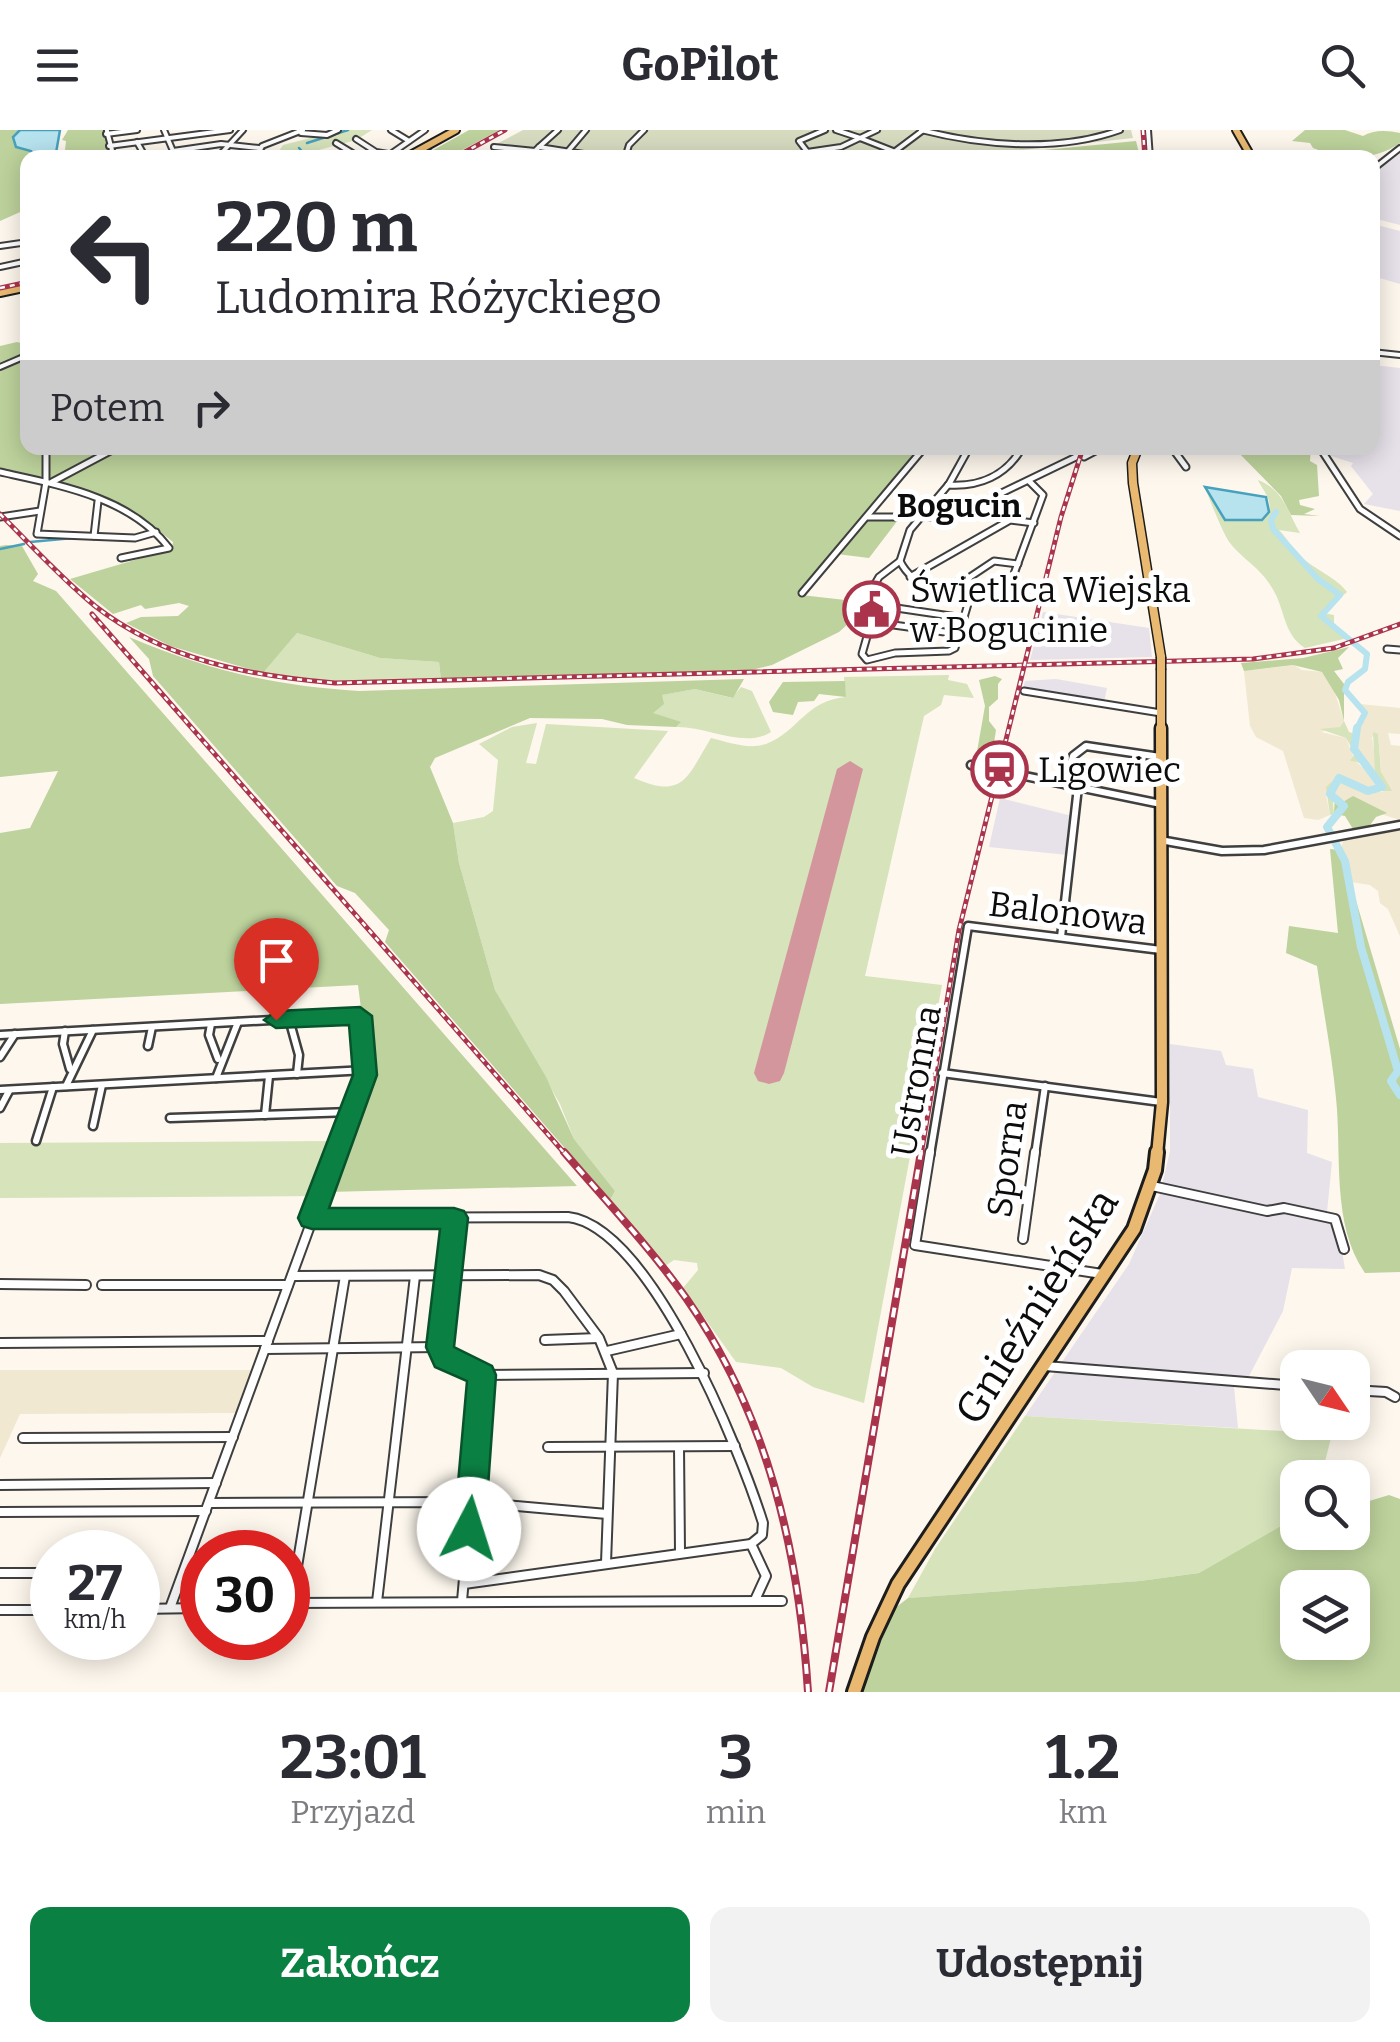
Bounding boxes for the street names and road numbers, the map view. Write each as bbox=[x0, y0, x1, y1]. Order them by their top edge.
street label: Balonowa bbox=[986, 882, 1150, 944]
street label: Ustronna bbox=[882, 1002, 950, 1160]
street label: Sporna bbox=[978, 1098, 1036, 1220]
street label: Gnieźnieńska bbox=[945, 1180, 1129, 1433]

